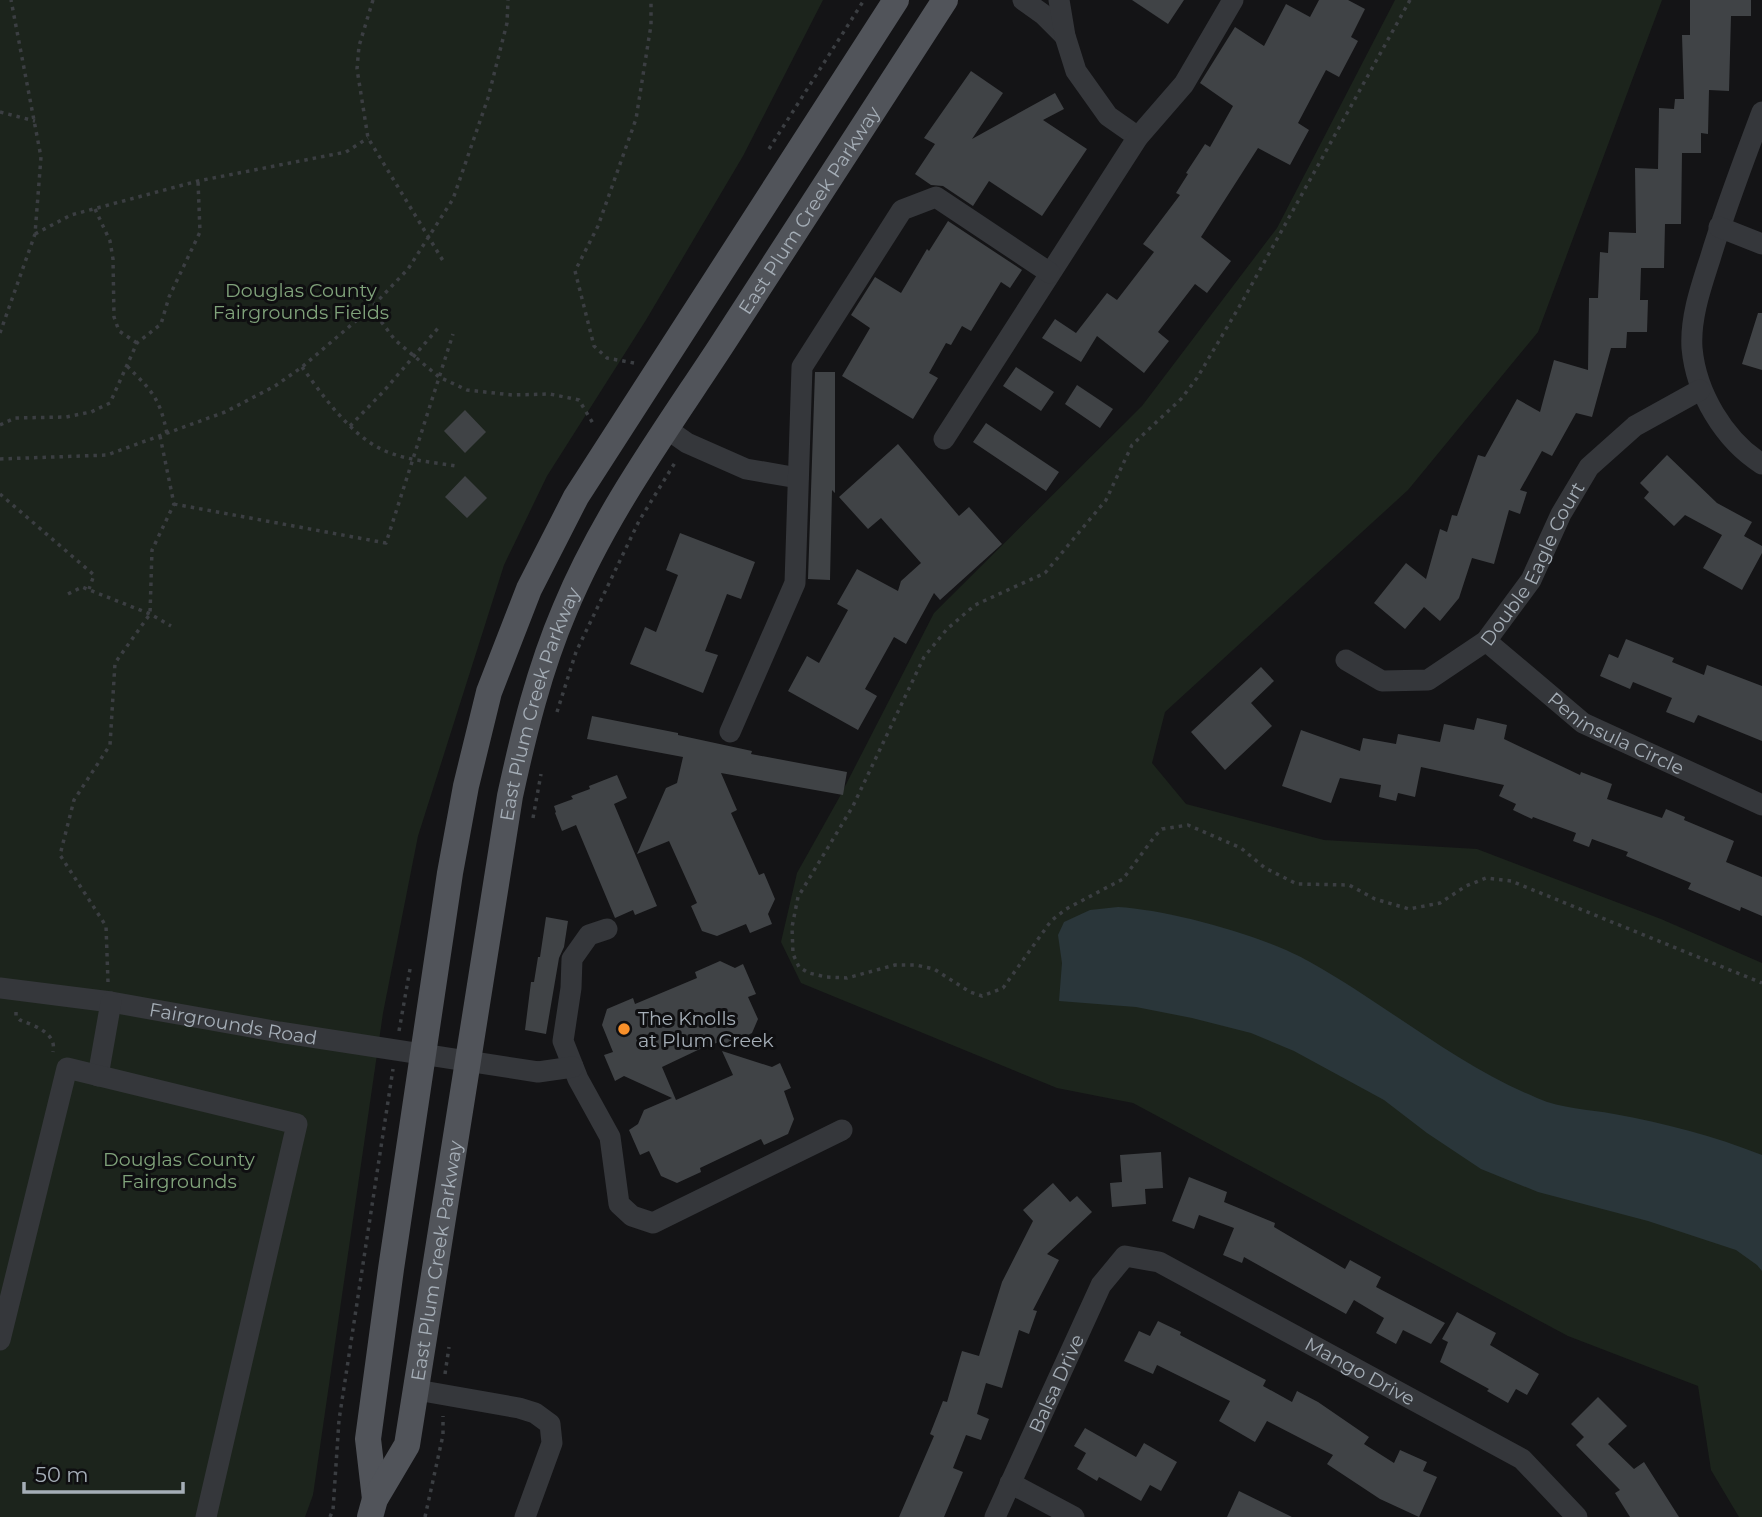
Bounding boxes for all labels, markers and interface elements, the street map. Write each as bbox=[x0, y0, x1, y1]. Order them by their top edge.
street label: East Plum Creek Parkway bbox=[734, 101, 885, 319]
park label: Douglas County Fairgrounds Fields bbox=[213, 279, 389, 324]
street label: Double Eagle Court bbox=[1475, 478, 1590, 650]
street label: East Plum Creek Parkway bbox=[495, 583, 585, 823]
street label: Peninsula Circle bbox=[1543, 687, 1688, 780]
street label: Fairgrounds Road bbox=[147, 998, 319, 1050]
place label: The Knolls at Plum Creek bbox=[638, 1007, 774, 1052]
marker: The Knolls at Plum Creek bbox=[616, 1021, 632, 1037]
street label: East Plum Creek Parkway bbox=[406, 1138, 467, 1383]
park label: Douglas County Fairgrounds bbox=[103, 1148, 256, 1193]
street label: Balsa Drive bbox=[1024, 1331, 1089, 1436]
street label: Mango Drive bbox=[1301, 1332, 1419, 1411]
scale bar bbox=[24, 1450, 184, 1494]
text: 50 m bbox=[35, 1462, 89, 1487]

